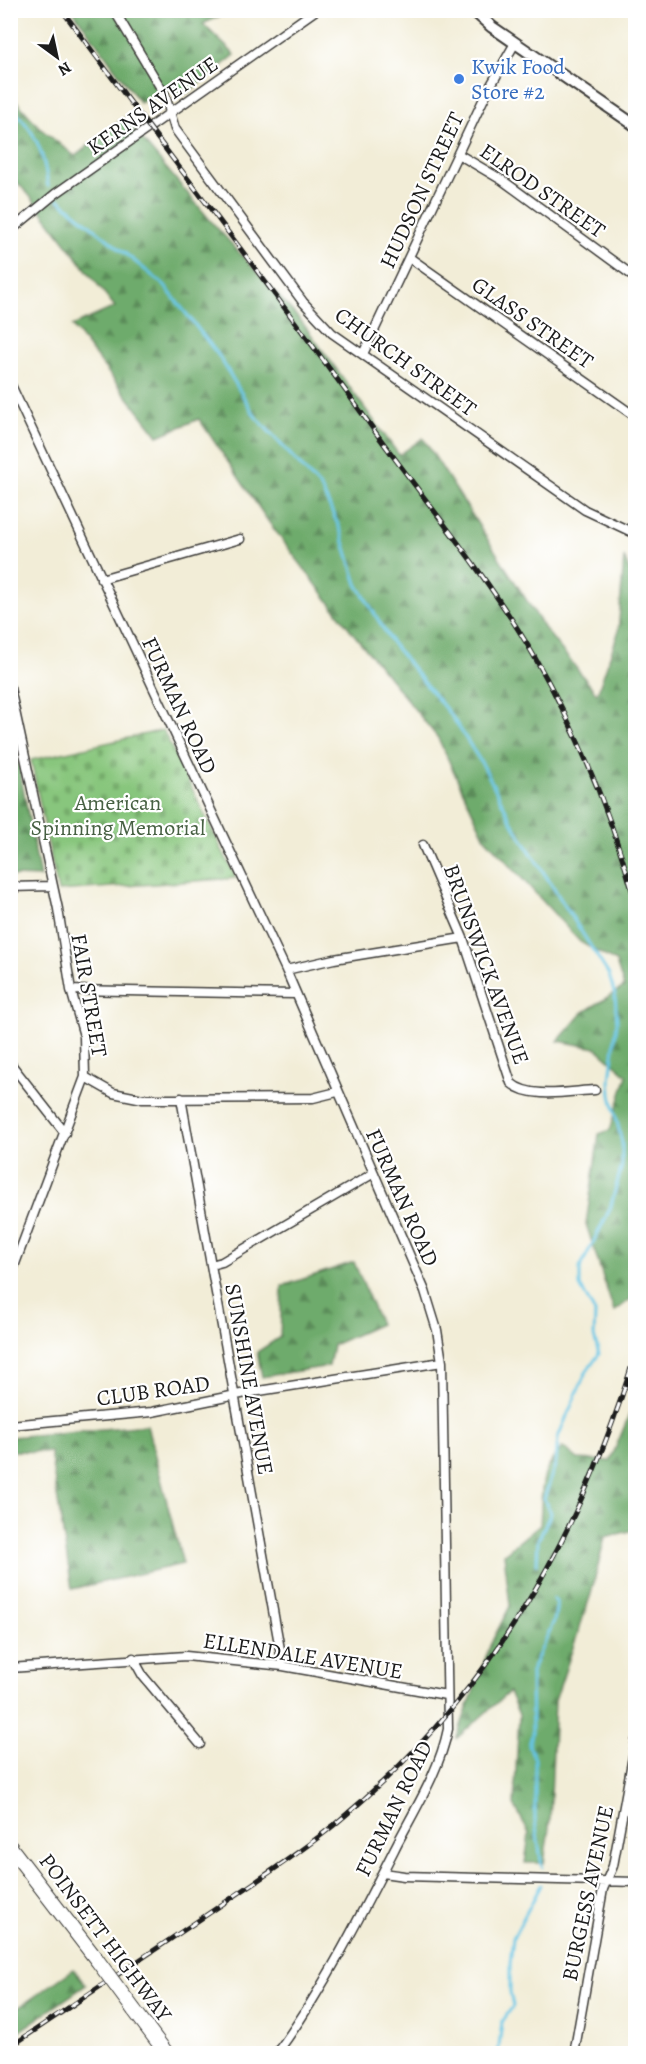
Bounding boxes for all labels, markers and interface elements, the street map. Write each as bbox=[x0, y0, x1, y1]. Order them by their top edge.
north arrow bbox=[27, 27, 87, 87]
street label: KERNS AVENUE bbox=[81, 49, 224, 162]
place label: Kwik Food Store #2 bbox=[471, 52, 565, 107]
text: N bbox=[53, 56, 76, 81]
marker: Kwik Food Store #2 bbox=[452, 72, 466, 86]
street label: HUDSON STREET bbox=[373, 107, 471, 273]
street label: ELROD STREET bbox=[474, 136, 611, 245]
street label: GLASS STREET bbox=[466, 270, 599, 376]
street label: CHURCH STREET bbox=[328, 300, 482, 423]
street label: FURMAN ROAD bbox=[134, 632, 224, 779]
park label: American Spinning Memorial bbox=[31, 788, 205, 843]
street label: BRUNSWICK AVENUE bbox=[436, 860, 536, 1069]
street label: FAIR STREET bbox=[63, 931, 115, 1059]
street label: FURMAN ROAD bbox=[358, 1124, 446, 1271]
street label: SUNSHINE AVENUE bbox=[217, 1281, 281, 1477]
street label: CLUB ROAD bbox=[95, 1368, 212, 1414]
street label: ELLENDALE AVENUE bbox=[201, 1625, 405, 1687]
street label: FURMAN ROAD bbox=[348, 1735, 440, 1881]
street label: BURGESS AVENUE bbox=[555, 1803, 621, 1984]
street label: POINSETT HIGHWAY bbox=[32, 1847, 179, 2029]

